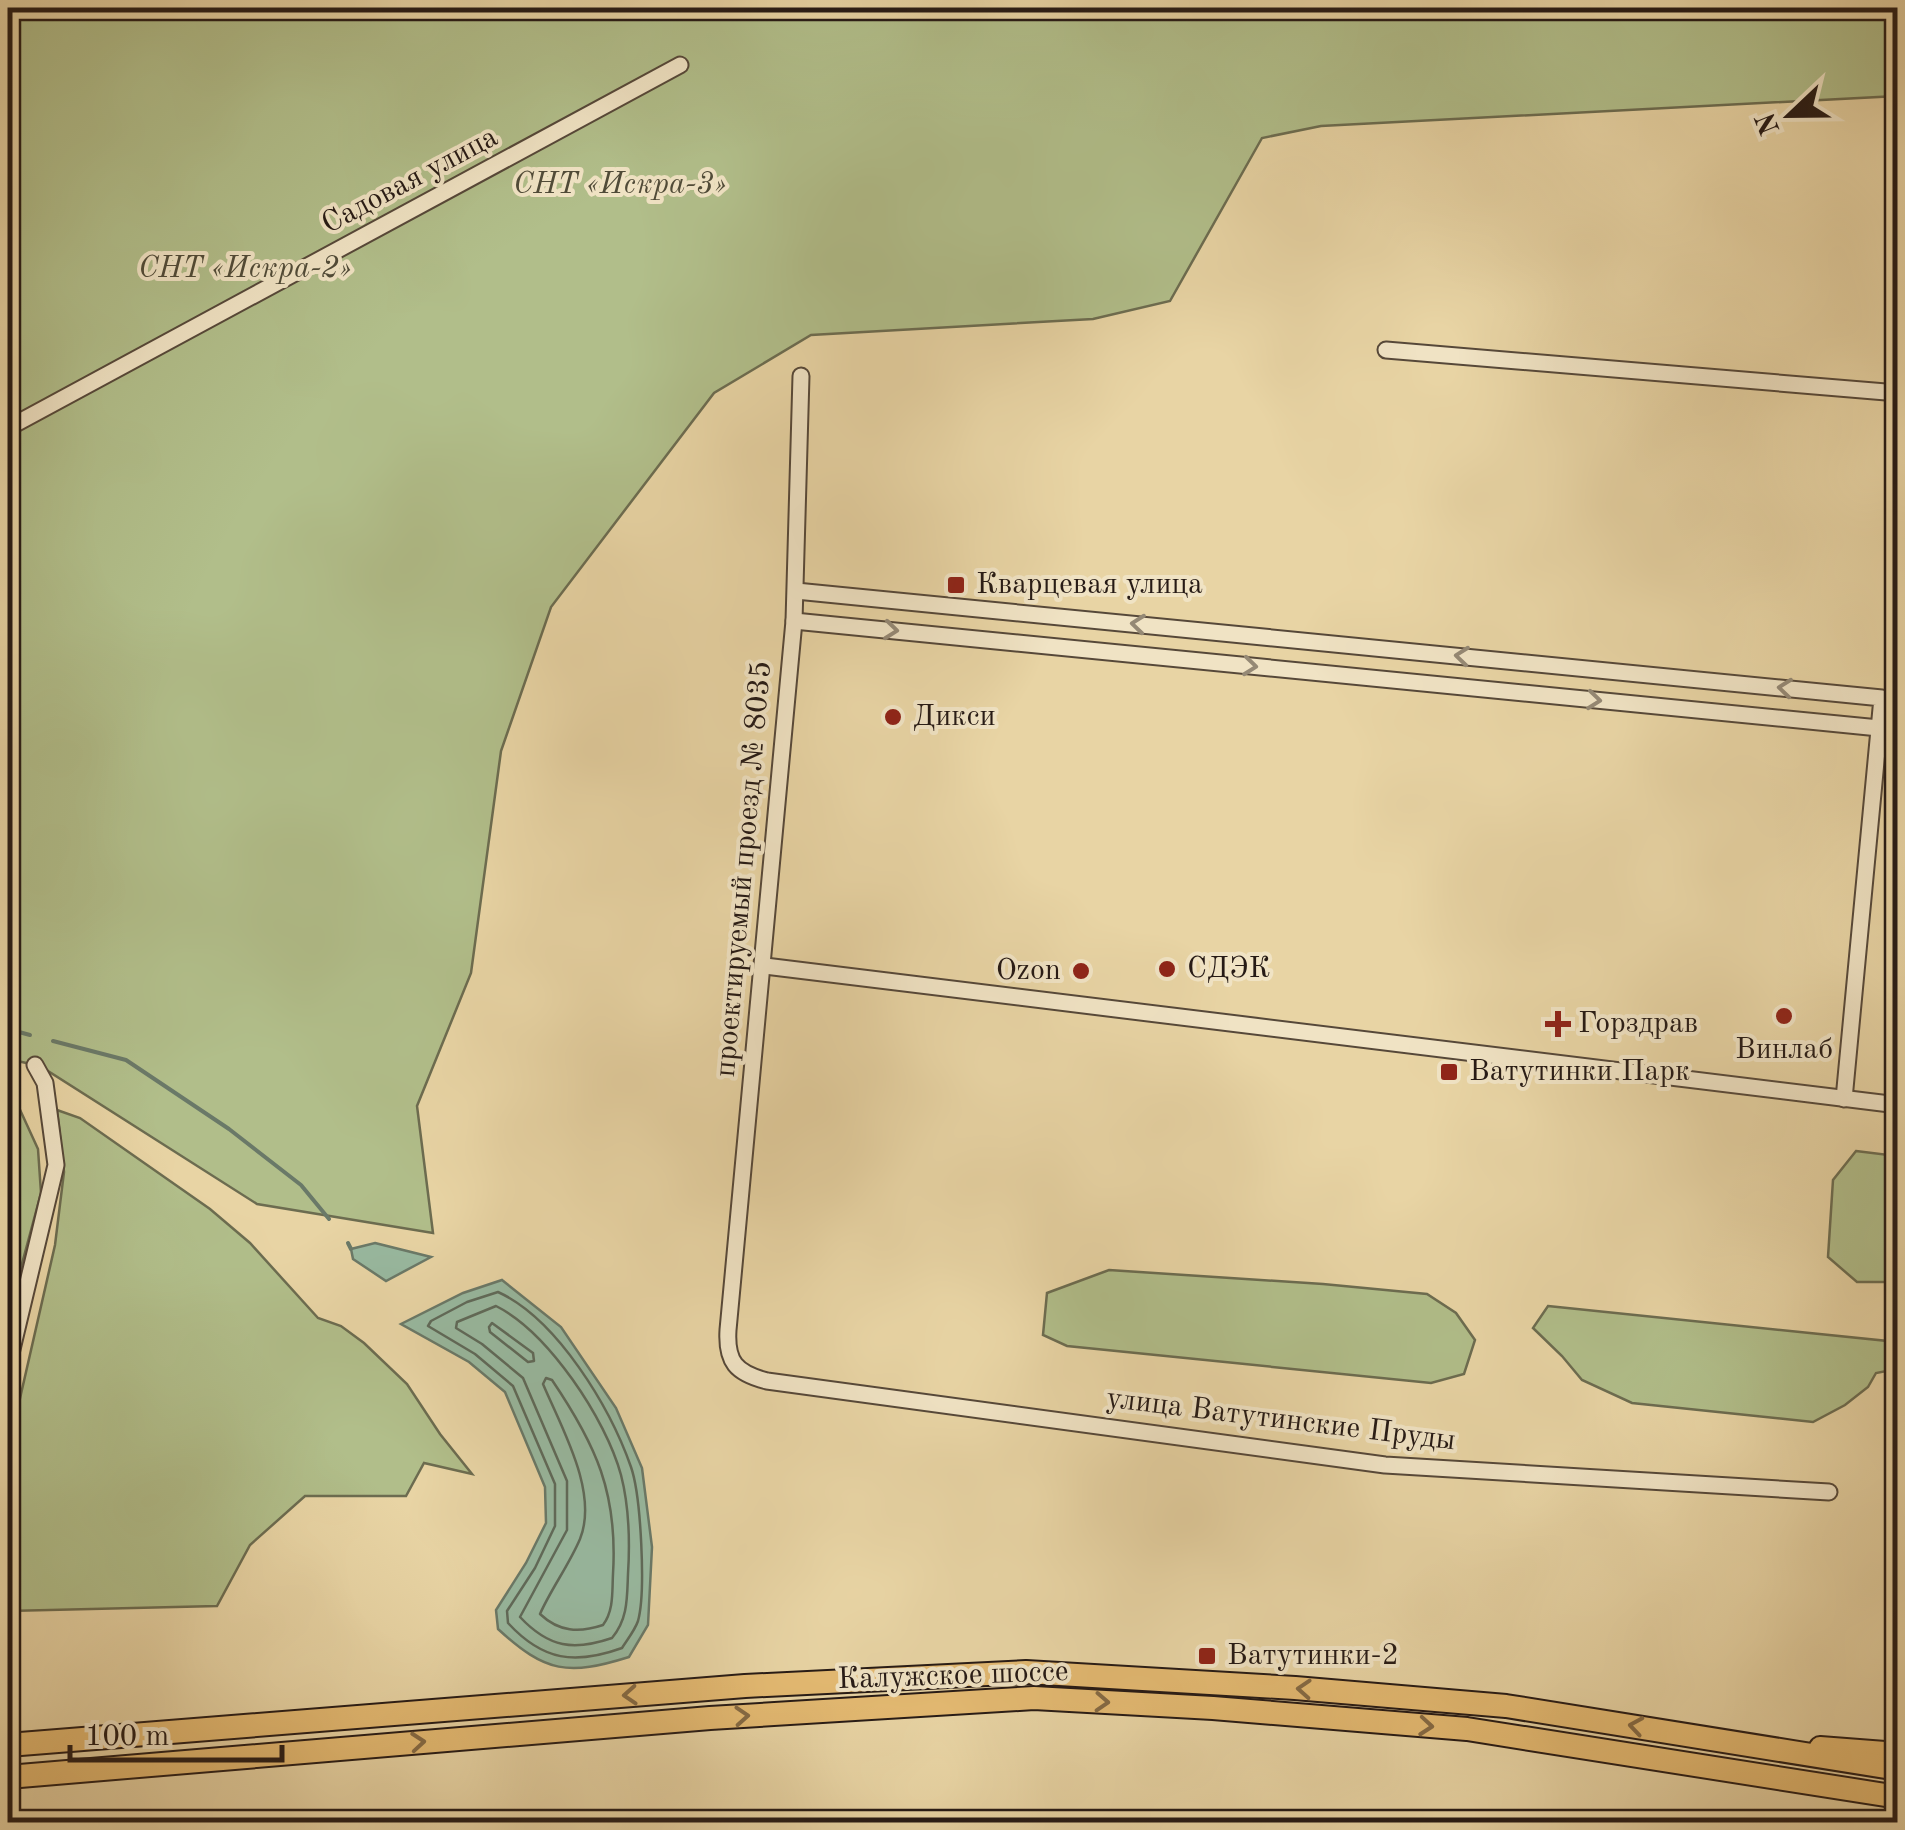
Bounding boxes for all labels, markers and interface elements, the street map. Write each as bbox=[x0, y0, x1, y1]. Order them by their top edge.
north arrow bbox=[1740, 65, 1840, 165]
text: N bbox=[1752, 108, 1787, 138]
street label: Садовая улица bbox=[317, 122, 503, 240]
park label: СНТ «Искра-3» bbox=[513, 170, 727, 200]
park label: СНТ «Искра-2» bbox=[138, 254, 352, 284]
place label: Кварцевая улица bbox=[976, 570, 1203, 600]
marker: Кварцевая улица bbox=[945, 574, 967, 596]
one-way arrow bbox=[1130, 613, 1146, 635]
one-way arrow bbox=[884, 619, 900, 641]
one-way arrow bbox=[1453, 646, 1469, 667]
one-way arrow bbox=[1242, 655, 1258, 676]
street label: проектируемый проезд № 8035 bbox=[711, 660, 777, 1078]
one-way arrow bbox=[1777, 678, 1793, 700]
one-way arrow bbox=[1586, 689, 1602, 710]
place label: Дикси bbox=[913, 702, 996, 732]
marker: Дикси bbox=[882, 706, 904, 728]
place label: СДЭК bbox=[1187, 954, 1270, 984]
place label: Ozon bbox=[996, 956, 1061, 986]
marker: СДЭК bbox=[1156, 958, 1178, 980]
marker: Ozon bbox=[1070, 960, 1092, 982]
marker: Винлаб bbox=[1773, 1005, 1795, 1027]
place label: Горздрав bbox=[1578, 1009, 1698, 1039]
marker: Горздрав bbox=[1547, 1013, 1569, 1035]
place label: Винлаб bbox=[1735, 1035, 1833, 1065]
place label: Ватутинки Парк bbox=[1469, 1057, 1690, 1087]
marker: Ватутинки Парк bbox=[1438, 1061, 1460, 1083]
street label: улица Ватутинские Пруды bbox=[1105, 1384, 1457, 1456]
place label: Ватутинки-2 bbox=[1227, 1641, 1399, 1671]
marker: Ватутинки-2 bbox=[1196, 1645, 1218, 1667]
street label: Калужское шоссе bbox=[837, 1657, 1069, 1695]
one-way arrow bbox=[1296, 1678, 1312, 1700]
one-way arrow bbox=[622, 1684, 638, 1706]
one-way arrow bbox=[1094, 1691, 1110, 1712]
scale bar bbox=[70, 1700, 282, 1762]
one-way arrow bbox=[735, 1706, 751, 1727]
one-way arrow bbox=[1418, 1714, 1434, 1736]
one-way arrow bbox=[1627, 1716, 1644, 1737]
text: 100 m bbox=[85, 1722, 169, 1752]
one-way arrow bbox=[411, 1731, 427, 1753]

